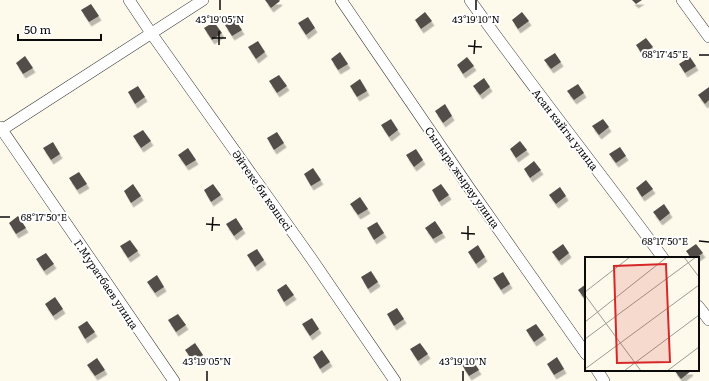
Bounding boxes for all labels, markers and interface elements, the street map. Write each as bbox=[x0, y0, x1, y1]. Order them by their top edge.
text: 43°19'05"N bbox=[196, 11, 244, 26]
text: 43°19'10"N bbox=[452, 11, 500, 26]
scale bar bbox=[18, 16, 101, 42]
text: 50 m bbox=[24, 20, 51, 38]
text: 68°17'45"E bbox=[642, 46, 688, 61]
street label: Асан кайгы улица bbox=[529, 85, 603, 173]
street label: Сыпыра жырау улица bbox=[422, 123, 504, 231]
street label: Әйтеке би көшесі bbox=[229, 146, 297, 234]
text: 68°17'50"E bbox=[21, 209, 67, 224]
text: 68°17'50"E bbox=[642, 233, 688, 248]
street label: Г.Муратбаев улица bbox=[71, 236, 143, 332]
inset map bbox=[585, 257, 699, 371]
text: 43°19'05"N bbox=[183, 353, 231, 368]
text: 43°19'10"N bbox=[439, 353, 487, 368]

